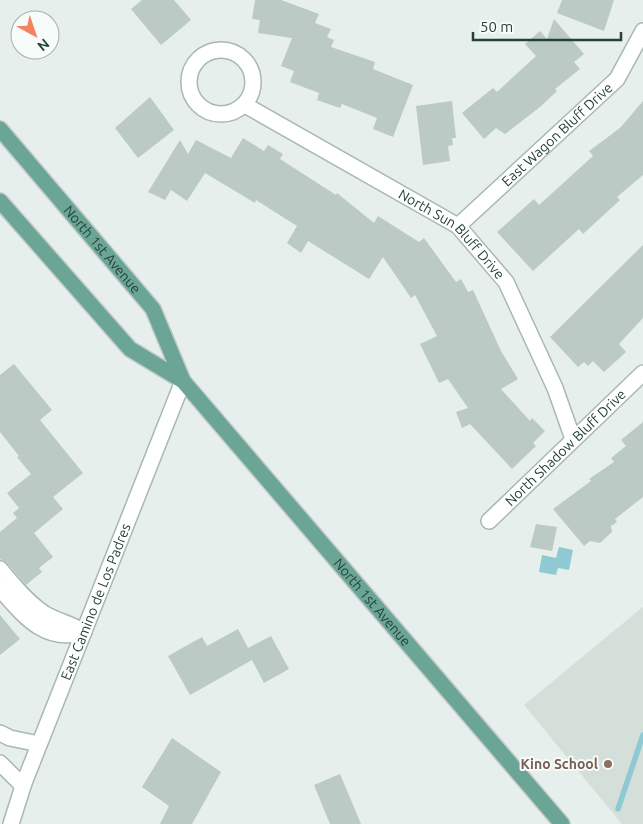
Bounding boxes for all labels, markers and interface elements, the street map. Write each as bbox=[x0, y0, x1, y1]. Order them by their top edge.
north arrow bbox=[10, 10, 60, 60]
scale bar bbox=[473, 10, 620, 42]
text: 50 m bbox=[480, 18, 513, 35]
text: N bbox=[34, 35, 53, 54]
street label: East Wagon Bluff Drive bbox=[499, 79, 616, 189]
street label: North Sun Bluff Drive bbox=[396, 186, 508, 282]
street label: North 1st Avenue bbox=[61, 202, 144, 297]
street label: North Shadow Bluff Drive bbox=[502, 386, 629, 509]
street label: East Camino de Los Padres bbox=[58, 521, 134, 682]
street label: North 1st Avenue bbox=[330, 555, 414, 649]
place label: Kino School bbox=[521, 756, 598, 772]
marker: Kino School bbox=[602, 758, 614, 770]

